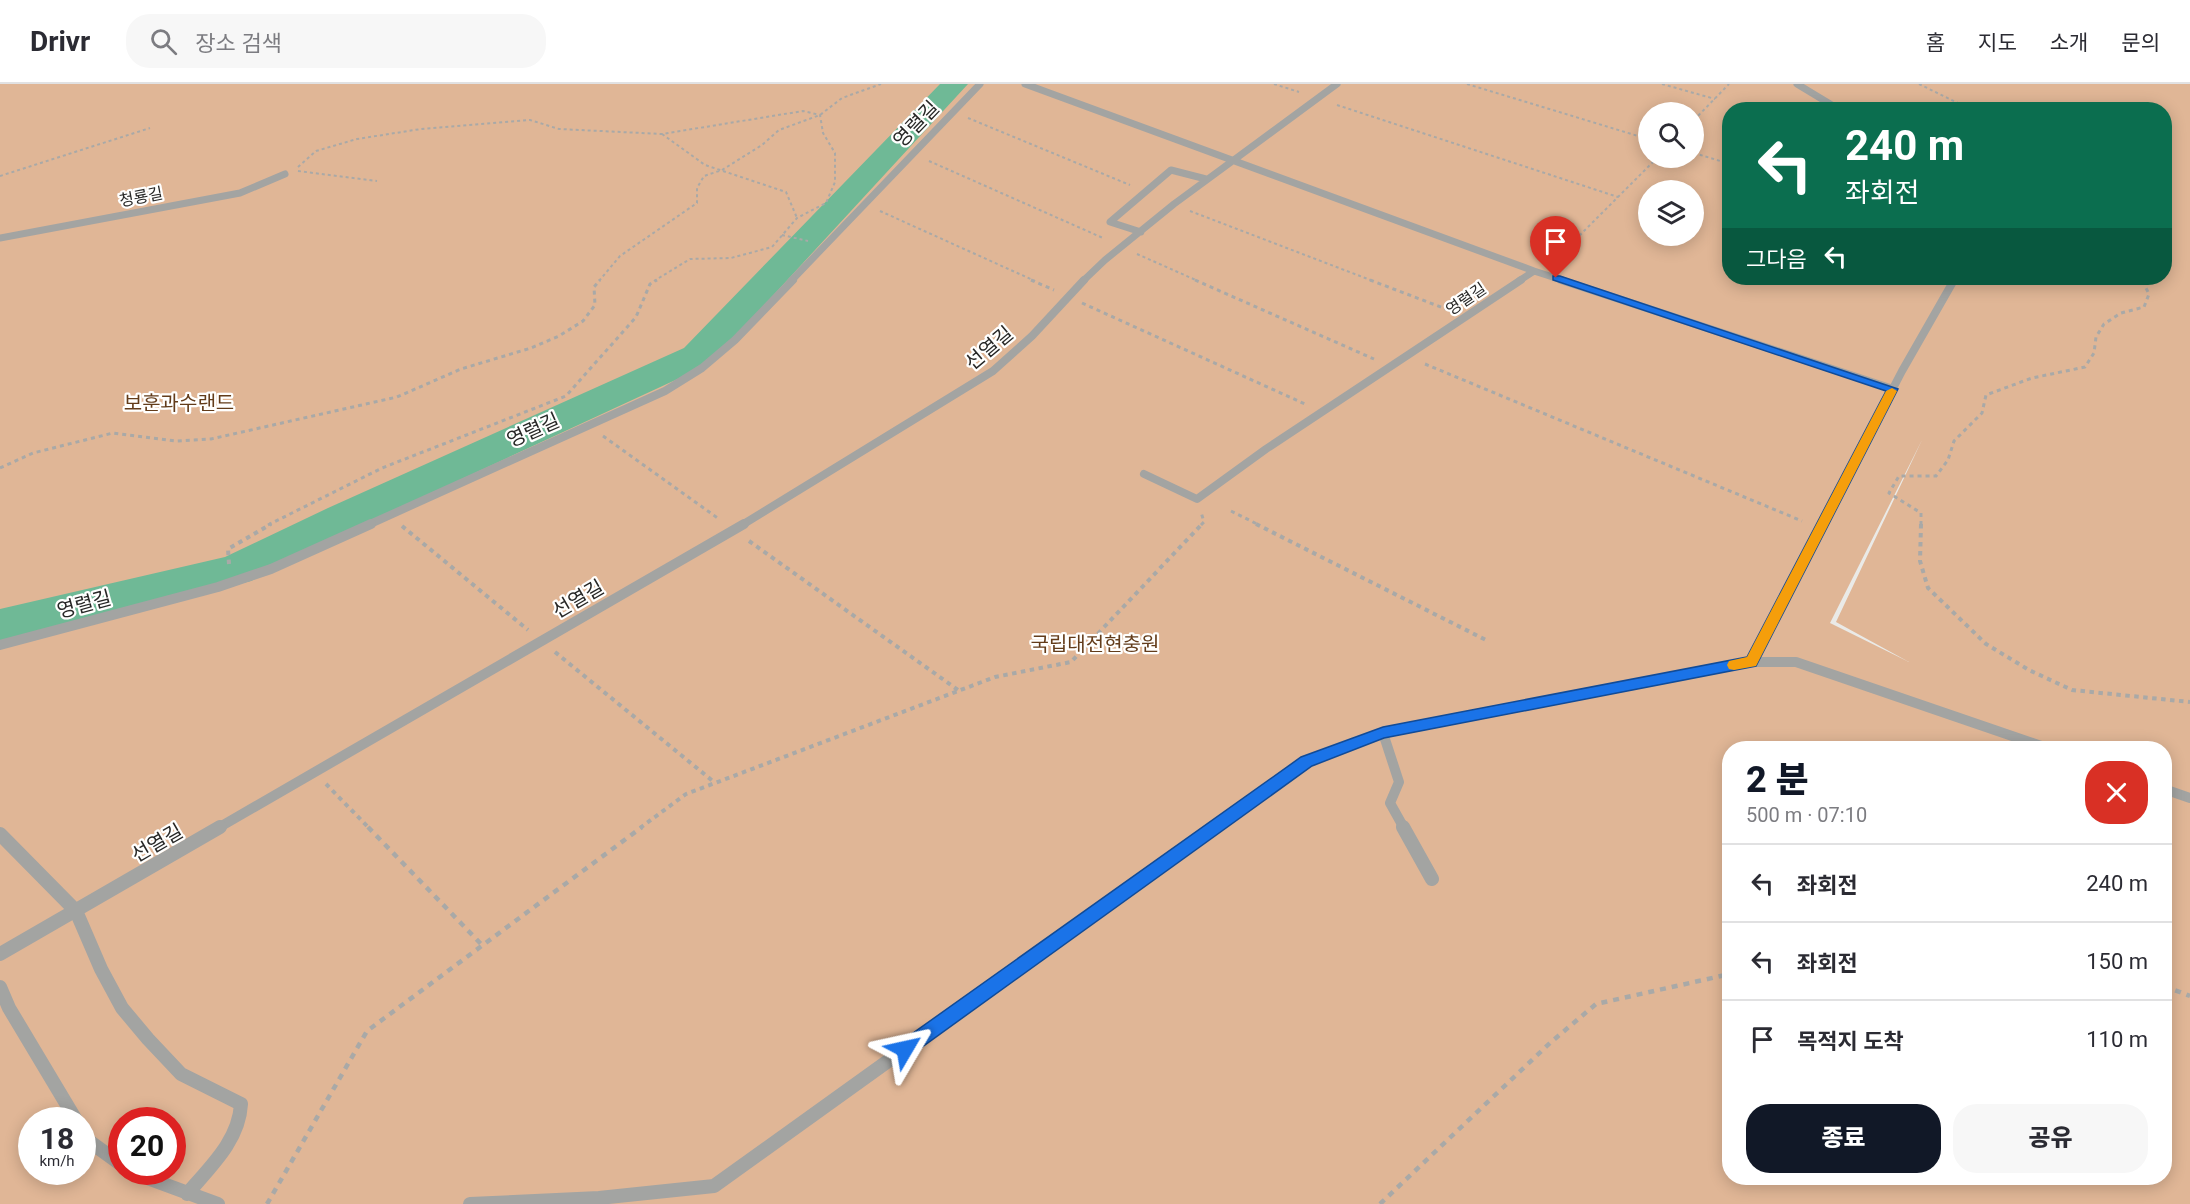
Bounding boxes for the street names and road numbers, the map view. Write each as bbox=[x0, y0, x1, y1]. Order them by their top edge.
street label: 영렬길 bbox=[888, 96, 944, 152]
street label: 청룡길 bbox=[118, 183, 164, 211]
street label: 영렬길 bbox=[1442, 279, 1490, 319]
street label: 선열길 bbox=[960, 321, 1018, 375]
street label: 영렬길 bbox=[503, 408, 563, 452]
street label: 선열길 bbox=[548, 575, 608, 623]
street label: 영렬길 bbox=[54, 585, 114, 623]
street label: 선열길 bbox=[127, 819, 187, 867]

